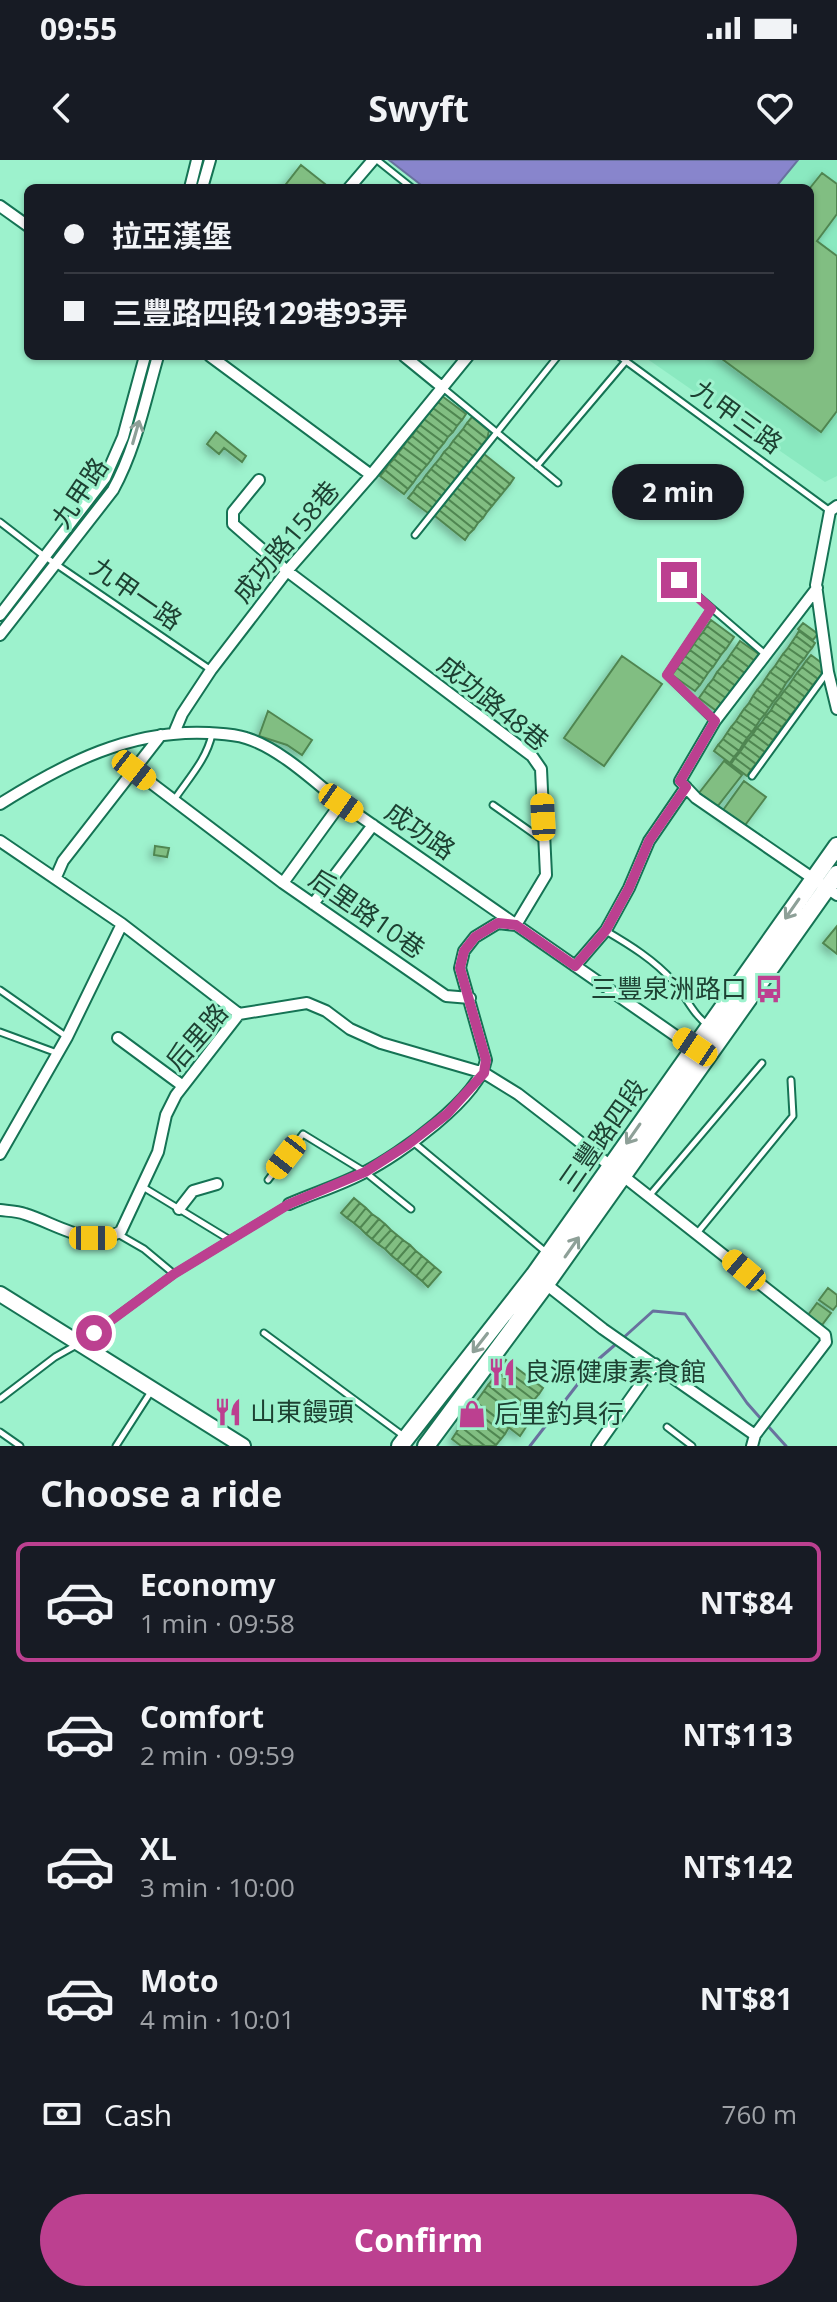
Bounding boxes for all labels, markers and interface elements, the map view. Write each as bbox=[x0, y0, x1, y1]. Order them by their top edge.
text: 09:55 bbox=[40, 8, 117, 49]
text: Swyft bbox=[368, 84, 469, 133]
icon: back bbox=[40, 86, 84, 130]
icon: heart bbox=[753, 86, 797, 130]
text: 拉亞漢堡 bbox=[112, 215, 232, 256]
text: 三豐路四段129巷93弄 bbox=[112, 292, 408, 333]
street label: 九甲三路 bbox=[685, 371, 790, 461]
one-way arrow bbox=[130, 420, 145, 446]
street label: 九甲路 bbox=[42, 450, 116, 535]
callout: 2 min bbox=[613, 464, 745, 520]
street label: 成功路158巷 bbox=[224, 473, 347, 610]
text: 2 min bbox=[642, 474, 714, 510]
street label: 九甲一路 bbox=[84, 549, 190, 638]
route end bbox=[661, 562, 697, 598]
street label: 成功路48巷 bbox=[430, 646, 557, 758]
car bbox=[108, 746, 160, 794]
car bbox=[314, 779, 368, 827]
car bbox=[530, 792, 556, 842]
street label: 成功路 bbox=[378, 793, 463, 867]
street label: 后里路10巷 bbox=[302, 860, 433, 966]
one-way arrow bbox=[784, 898, 800, 920]
place label: 三豐泉洲路口 bbox=[591, 970, 747, 1006]
bus stop icon: 三豐泉洲路口 bbox=[754, 974, 784, 1004]
street label: 后里路 bbox=[157, 995, 235, 1078]
car bbox=[668, 1024, 722, 1070]
street label: 三豐路四段 bbox=[550, 1071, 654, 1198]
one-way arrow bbox=[625, 1122, 641, 1144]
car bbox=[262, 1131, 310, 1183]
car bbox=[69, 1226, 117, 1250]
one-way arrow bbox=[564, 1237, 580, 1259]
car bbox=[718, 1245, 770, 1295]
route start bbox=[76, 1315, 112, 1351]
one-way arrow bbox=[471, 1332, 488, 1354]
place label: 良源健康素食館 bbox=[524, 1353, 706, 1389]
restaurant icon: 良源健康素食館 bbox=[487, 1357, 517, 1387]
place label: 山東饅頭 bbox=[250, 1393, 354, 1429]
place label: 后里釣具行 bbox=[494, 1395, 624, 1431]
restaurant icon: 山東饅頭 bbox=[213, 1397, 243, 1427]
shop icon: 后里釣具行 bbox=[457, 1399, 487, 1429]
text: Choose a ride bbox=[40, 1469, 282, 1518]
text: Economy bbox=[140, 1564, 276, 1605]
icon: car bbox=[44, 1566, 116, 1638]
text: NT$84 bbox=[700, 1582, 793, 1623]
text: 1 min · 09:58 bbox=[140, 1605, 295, 1641]
text: Comfort bbox=[140, 1696, 264, 1737]
icon: car bbox=[44, 1698, 116, 1770]
text: NT$113 bbox=[683, 1714, 793, 1755]
text: 2 min · 09:59 bbox=[140, 1737, 295, 1773]
text: XL bbox=[140, 1828, 177, 1869]
icon: car bbox=[44, 1830, 116, 1902]
text: NT$142 bbox=[683, 1846, 793, 1887]
text: 3 min · 10:00 bbox=[140, 1869, 295, 1905]
text: Moto bbox=[140, 1960, 218, 2001]
icon: car bbox=[44, 1962, 116, 2034]
text: NT$81 bbox=[700, 1978, 793, 2019]
text: 4 min · 10:01 bbox=[140, 2001, 295, 2037]
icon: cash bbox=[40, 2092, 84, 2136]
text: Cash bbox=[104, 2094, 172, 2135]
text: 760 m bbox=[722, 2096, 797, 2132]
button: Confirm bbox=[40, 2194, 797, 2286]

